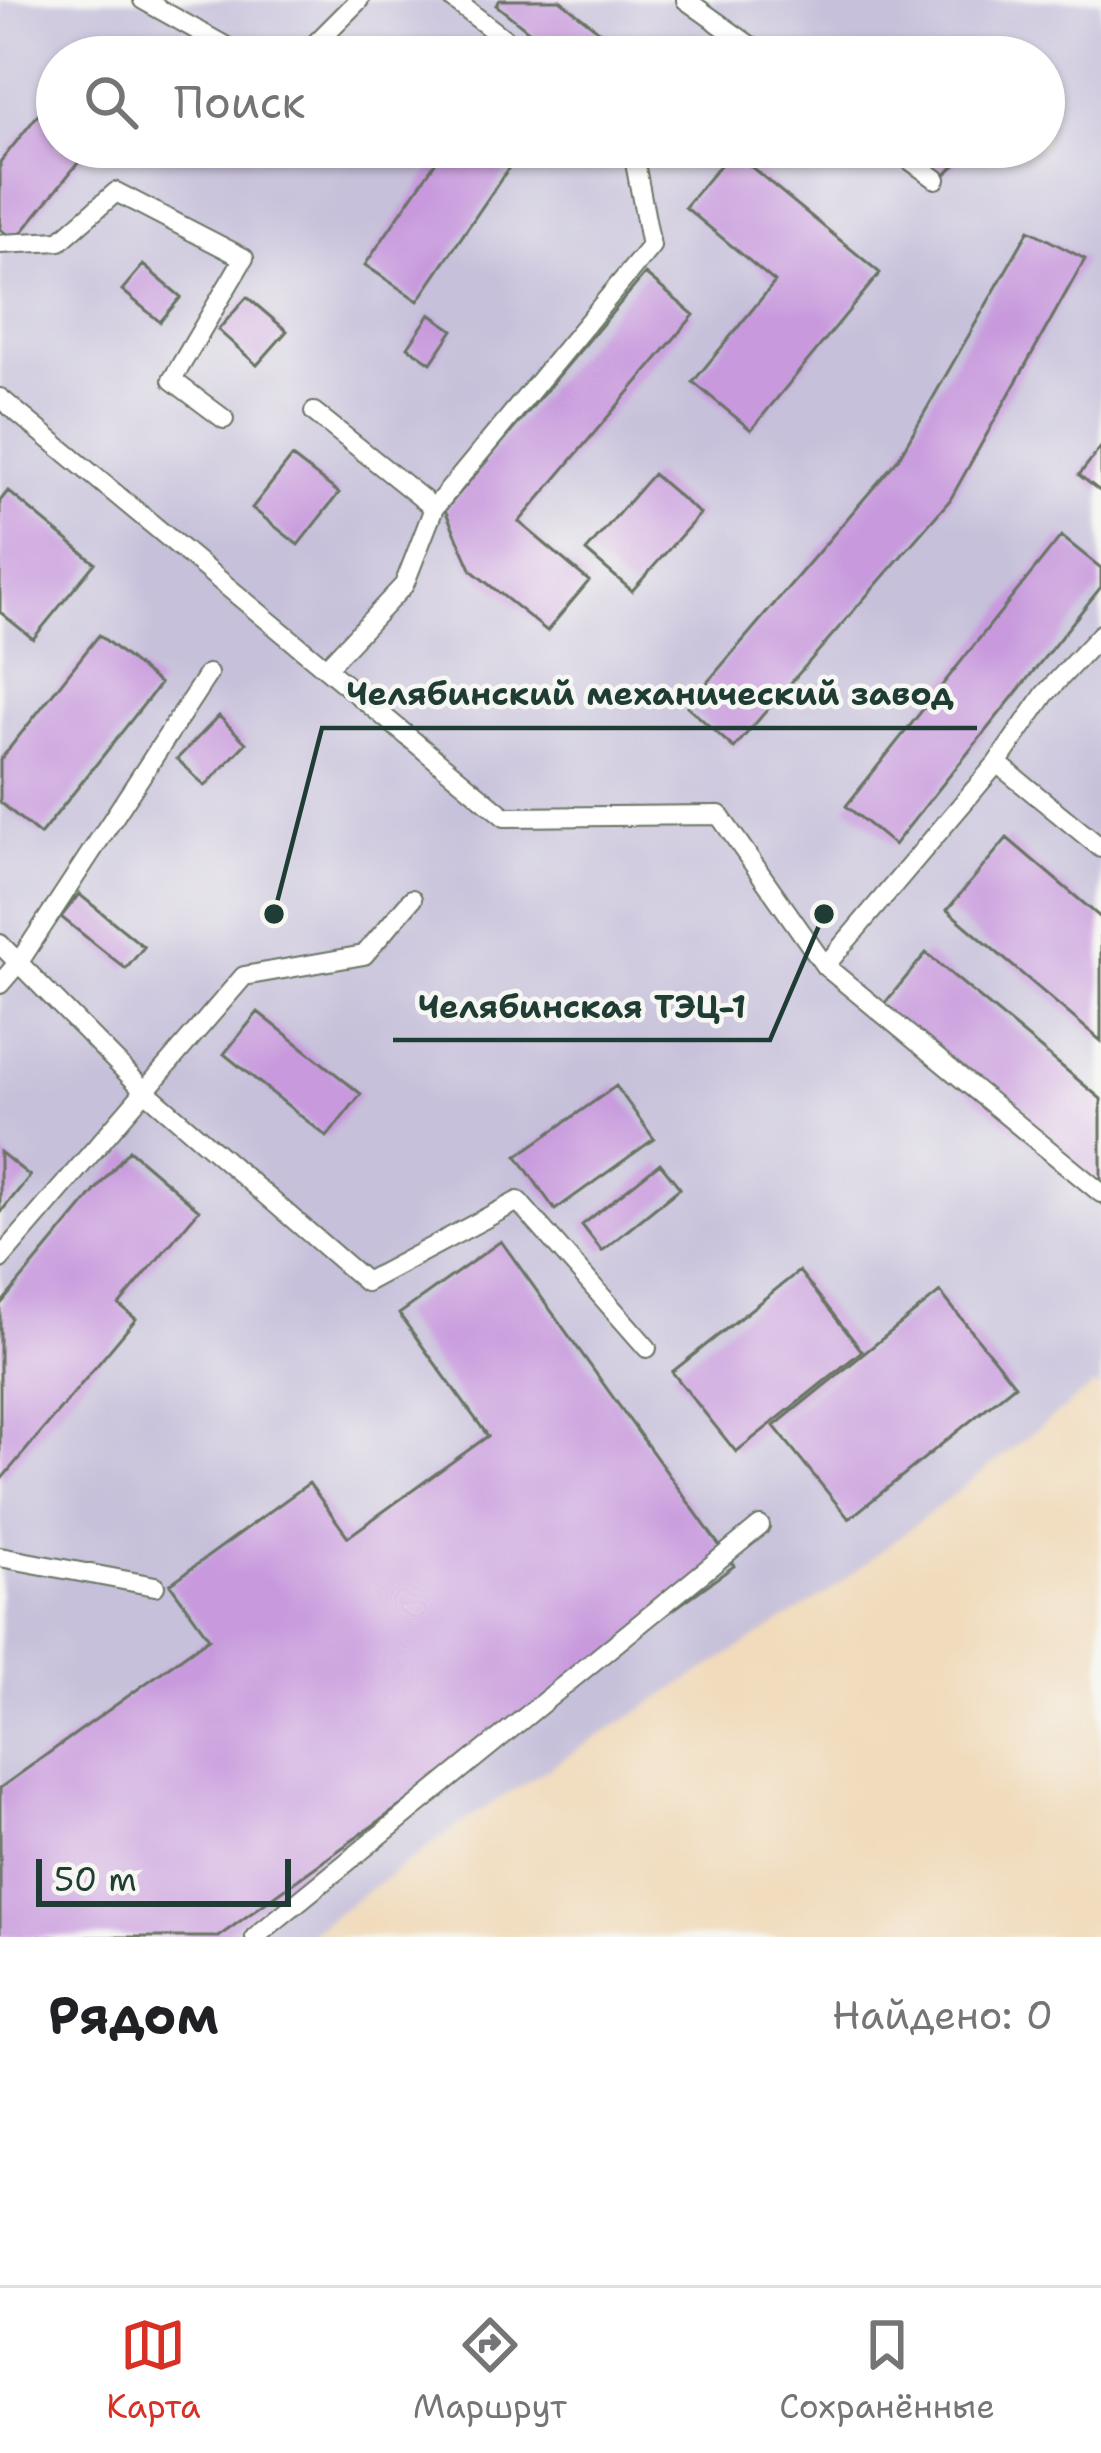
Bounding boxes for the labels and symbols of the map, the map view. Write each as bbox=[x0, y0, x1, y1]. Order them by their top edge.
callout: Челябинский механический завод bbox=[322, 659, 977, 728]
text: Челябинский механический завод bbox=[346, 671, 954, 716]
callout: Челябинская ТЭЦ-1 bbox=[393, 971, 770, 1040]
text: Челябинская ТЭЦ-1 bbox=[418, 984, 746, 1029]
scale bar bbox=[36, 1853, 291, 1906]

